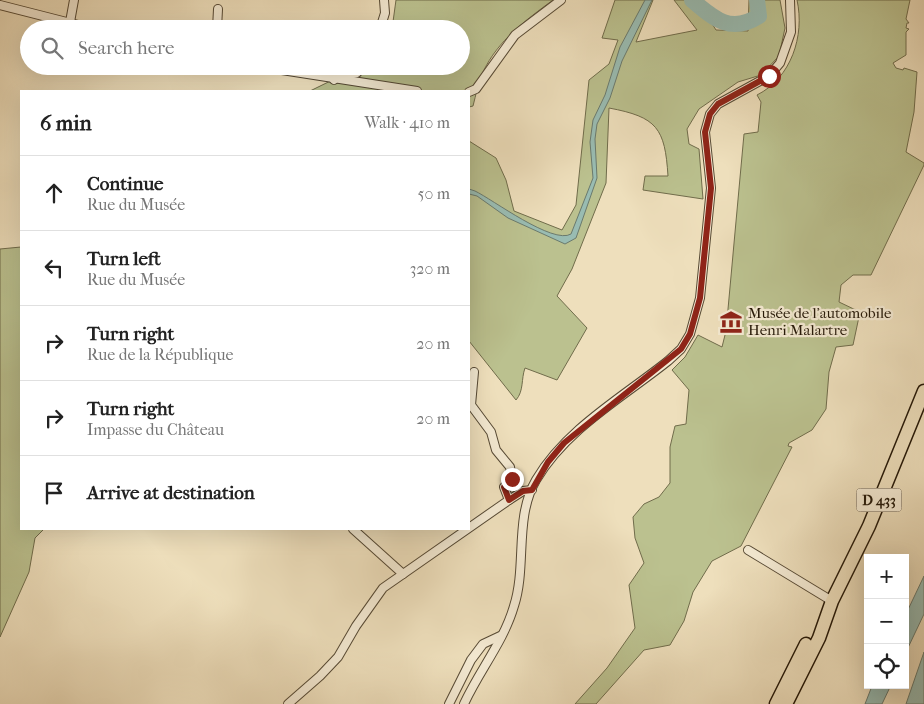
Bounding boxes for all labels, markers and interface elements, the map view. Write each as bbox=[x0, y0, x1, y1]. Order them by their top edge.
search box bbox=[20, 20, 470, 75]
icon: search bbox=[38, 34, 66, 62]
text: Search here bbox=[78, 37, 174, 59]
route start bbox=[758, 65, 781, 88]
text: 6 min bbox=[40, 111, 92, 135]
text: Walk · 410 m bbox=[365, 113, 450, 132]
text: Continue bbox=[87, 173, 163, 195]
icon: ahead bbox=[40, 179, 68, 207]
text: 50 m bbox=[418, 184, 450, 203]
text: Rue du Musée bbox=[87, 195, 185, 214]
text: Turn left bbox=[87, 248, 161, 270]
icon: left bbox=[40, 254, 68, 282]
text: 320 m bbox=[410, 259, 450, 278]
text: Rue du Musée bbox=[87, 270, 185, 289]
place label: Musée de l'automobile Henri Malartre bbox=[748, 304, 892, 339]
museum icon: Musée de l'automobile Henri Malartre bbox=[718, 309, 744, 335]
text: Turn right bbox=[87, 323, 174, 345]
icon: right bbox=[40, 329, 68, 357]
text: 20 m bbox=[416, 334, 450, 353]
text: Rue de la République bbox=[87, 345, 233, 364]
text: Turn right bbox=[87, 398, 174, 420]
icon: right bbox=[40, 404, 68, 432]
text: 20 m bbox=[416, 409, 450, 428]
text: Impasse du Château bbox=[87, 420, 224, 439]
route end bbox=[501, 468, 524, 491]
icon: arrive bbox=[40, 479, 68, 507]
text: Arrive at destination bbox=[87, 482, 255, 504]
road number: D 433 bbox=[856, 488, 902, 512]
map controls bbox=[864, 554, 909, 689]
button: + bbox=[864, 554, 909, 599]
button: − bbox=[864, 599, 909, 644]
button: locate bbox=[864, 644, 909, 689]

